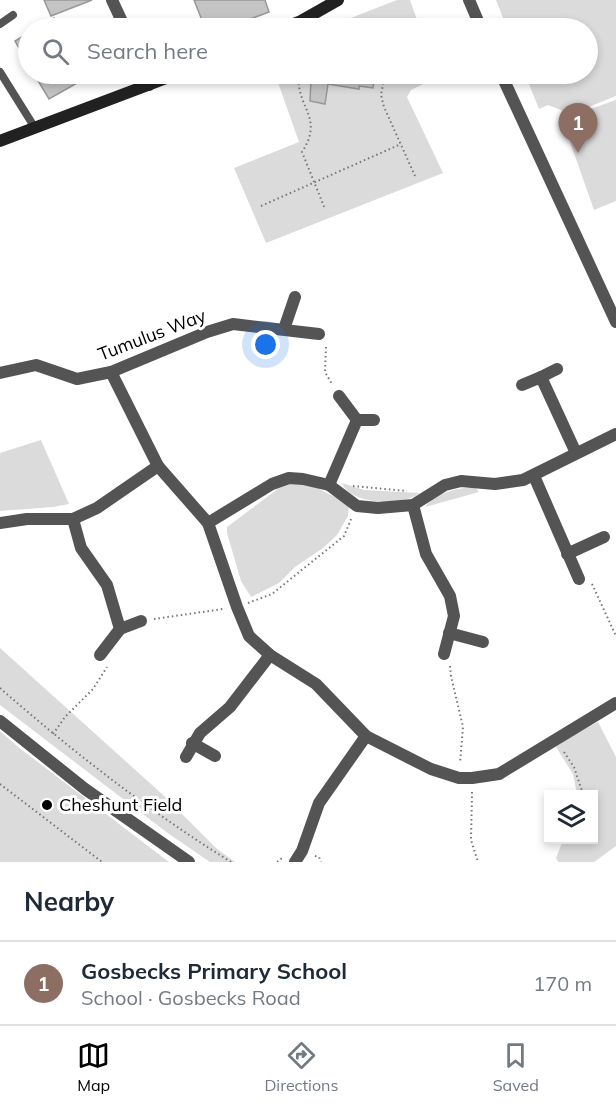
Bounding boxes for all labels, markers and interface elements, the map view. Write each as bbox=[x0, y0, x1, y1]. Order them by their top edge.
search box bbox=[18, 18, 598, 84]
icon: search bbox=[39, 35, 72, 68]
text: Search here bbox=[87, 37, 208, 65]
pin: 1 bbox=[558, 104, 598, 153]
street label: Tumulus Way bbox=[95, 303, 209, 366]
your location bbox=[251, 330, 280, 359]
map controls bbox=[544, 790, 598, 844]
button: layers bbox=[544, 790, 598, 844]
place label: Cheshunt Field bbox=[59, 793, 182, 816]
marker: Cheshunt Field bbox=[40, 798, 54, 812]
text: Nearby bbox=[24, 885, 114, 918]
text: Gosbecks Primary School bbox=[81, 957, 347, 985]
text: 1 bbox=[38, 971, 50, 996]
text: 170 m bbox=[533, 971, 592, 996]
text: School · Gosbecks Road bbox=[81, 985, 301, 1010]
tab: Map bbox=[77, 1039, 110, 1095]
tab: Directions bbox=[264, 1039, 338, 1095]
tab: Saved bbox=[493, 1039, 539, 1095]

